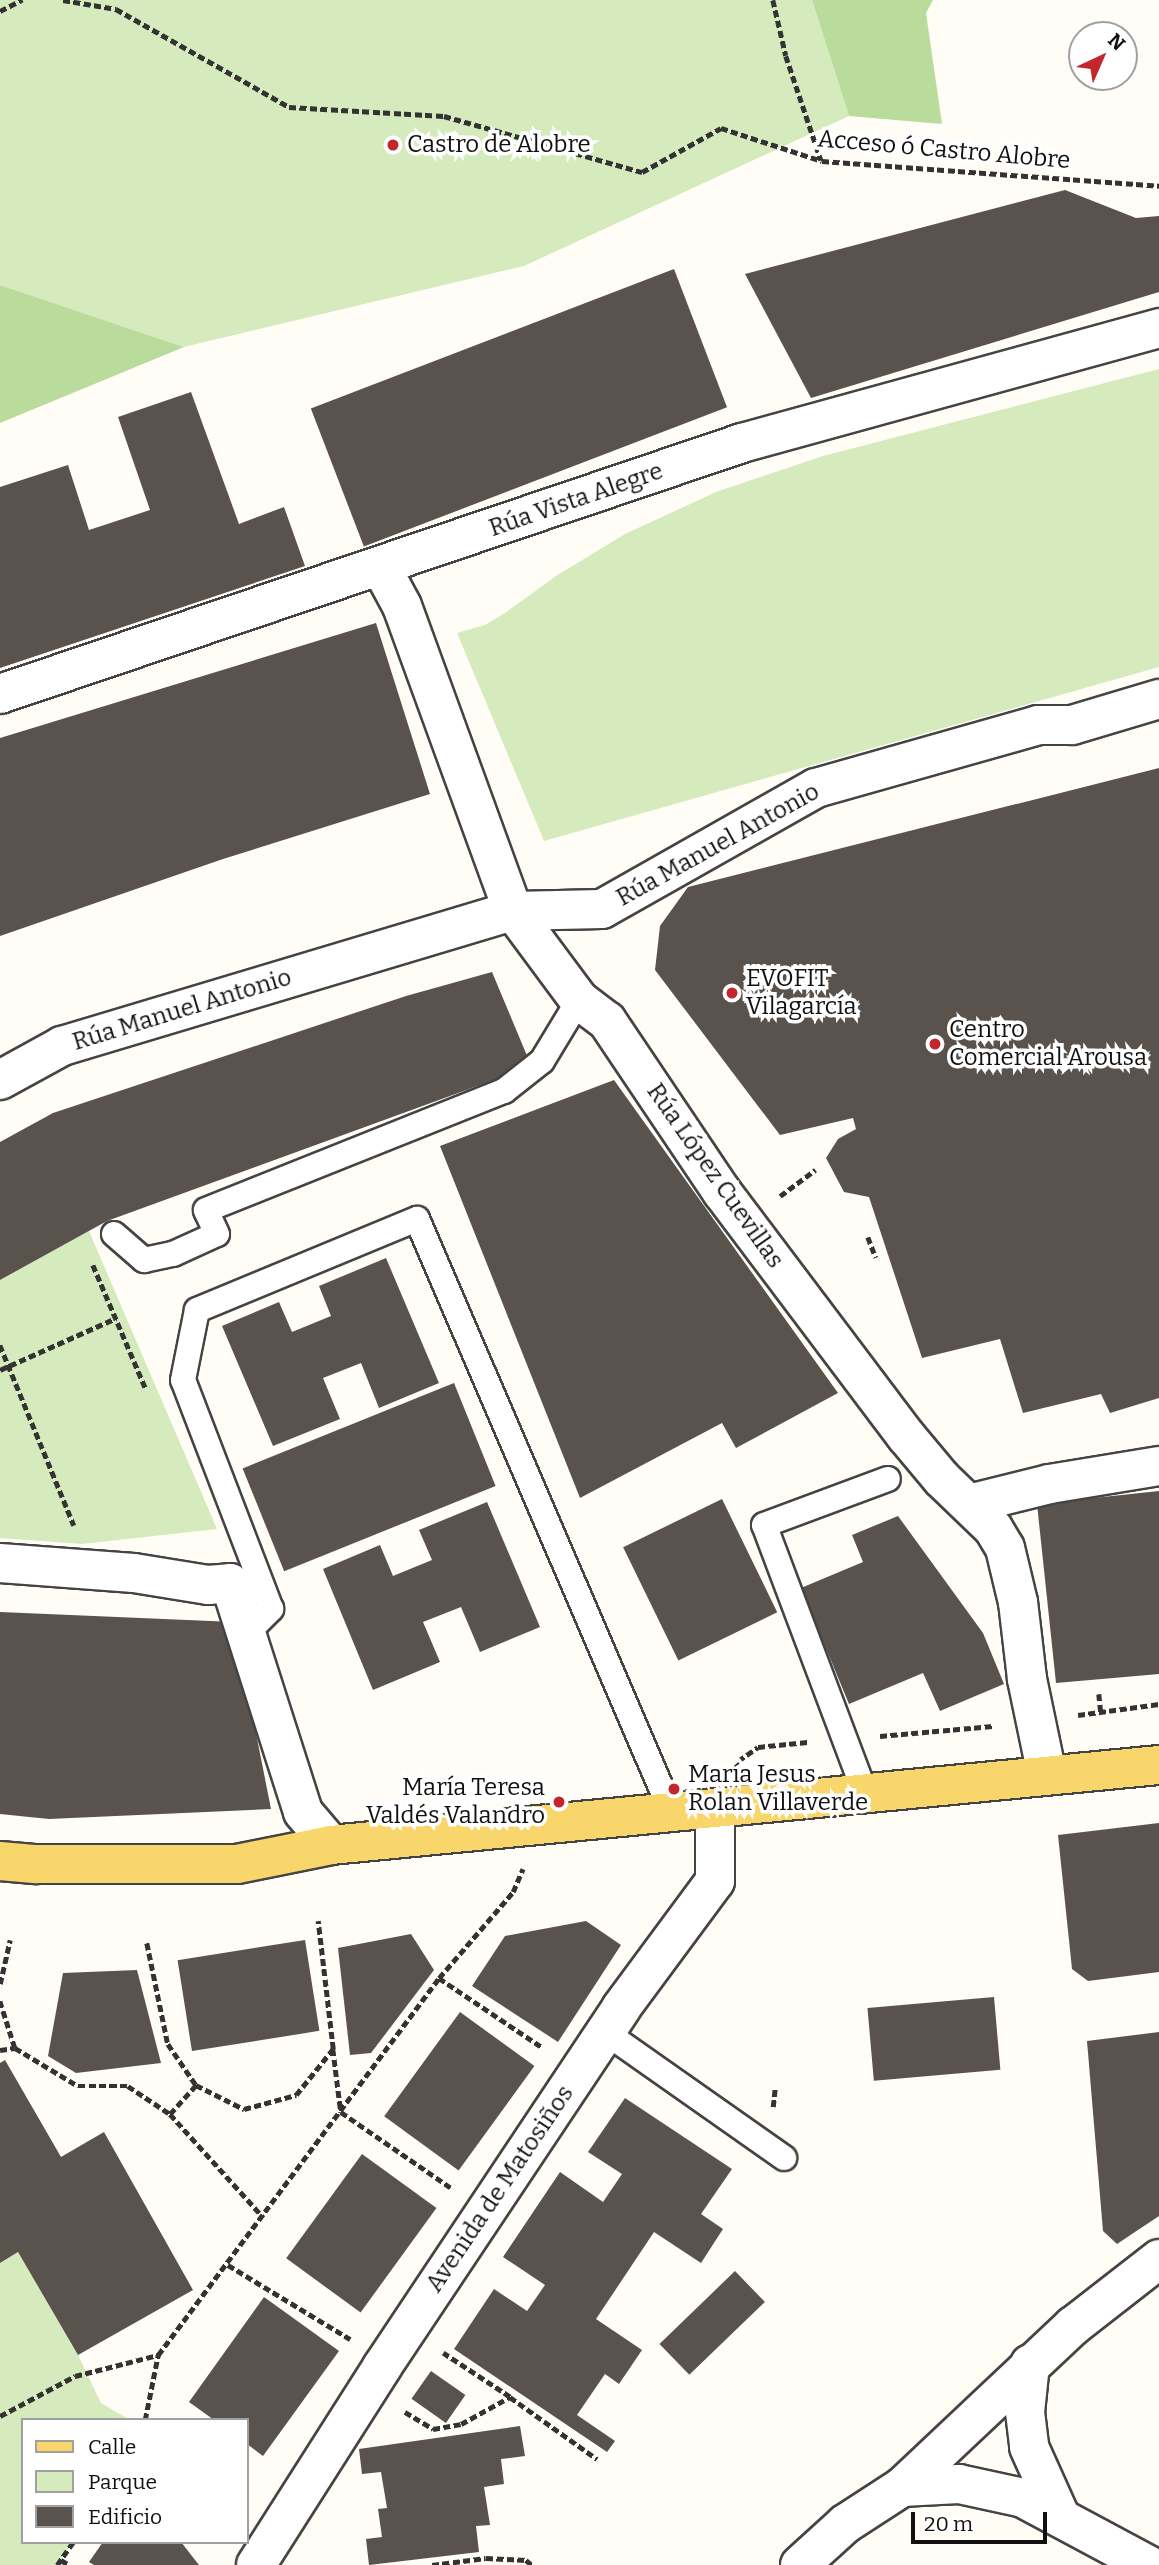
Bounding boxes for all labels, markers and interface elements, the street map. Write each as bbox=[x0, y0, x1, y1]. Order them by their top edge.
north arrow bbox=[1068, 21, 1138, 91]
text: N bbox=[1103, 29, 1130, 55]
street label: Acceso ó Castro Alobre bbox=[816, 125, 1072, 175]
place label: Castro de Alobre bbox=[407, 131, 591, 159]
marker: Castro de Alobre bbox=[385, 137, 401, 153]
street label: Rúa Vista Alegre bbox=[485, 457, 667, 543]
street label: Rúa Manuel Antonio bbox=[612, 777, 824, 913]
street label: Rúa Manuel Antonio bbox=[69, 963, 295, 1057]
place label: EVOFIT Vilagarcía bbox=[746, 965, 857, 1021]
marker: EVOFIT Vilagarcía bbox=[724, 985, 740, 1001]
place label: Centro Comercial Arousa bbox=[949, 1016, 1147, 1072]
marker: Centro Comercial Arousa bbox=[927, 1036, 943, 1052]
street label: Rúa López Cuevillas bbox=[640, 1078, 790, 1274]
place label: María Jesus Rolan Villaverde bbox=[688, 1761, 868, 1817]
place label: María Teresa Valdés Valandro bbox=[366, 1774, 545, 1830]
marker: María Jesus Rolan Villaverde bbox=[666, 1781, 682, 1797]
marker: María Teresa Valdés Valandro bbox=[551, 1794, 567, 1810]
street label: Avenida de Matosiños bbox=[420, 2080, 580, 2298]
legend bbox=[21, 2418, 248, 2544]
text: Calle bbox=[88, 2434, 136, 2460]
text: Parque bbox=[88, 2469, 157, 2495]
scale bar bbox=[914, 2498, 1050, 2542]
text: Edificio bbox=[88, 2504, 162, 2530]
text: 20 m bbox=[924, 2511, 973, 2537]

